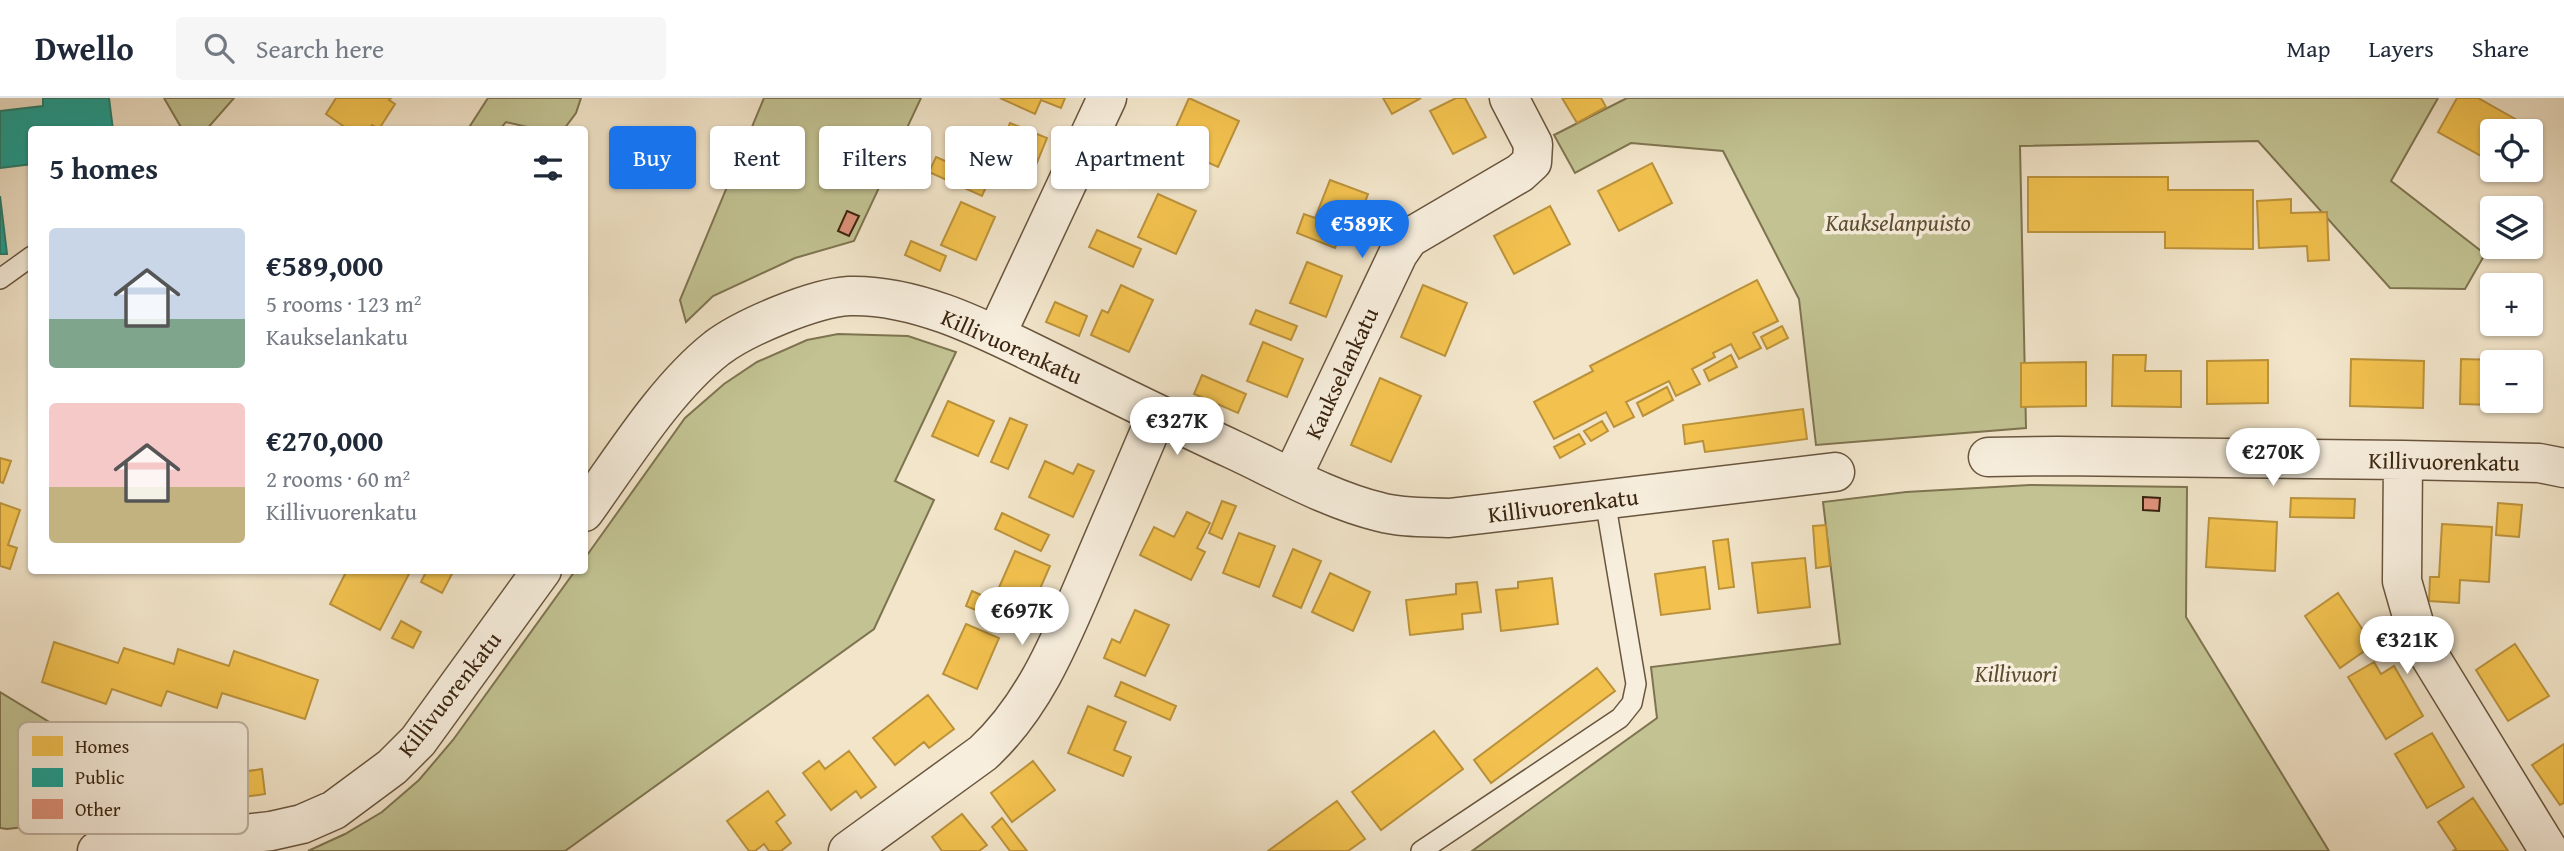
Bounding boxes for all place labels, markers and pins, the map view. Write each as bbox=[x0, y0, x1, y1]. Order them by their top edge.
pin: €589K bbox=[1313, 200, 1411, 260]
pin: €327K bbox=[1128, 398, 1226, 457]
pin: €270K bbox=[2224, 428, 2322, 488]
pin: €697K bbox=[973, 588, 1071, 647]
pin: €321K bbox=[2358, 616, 2456, 676]

